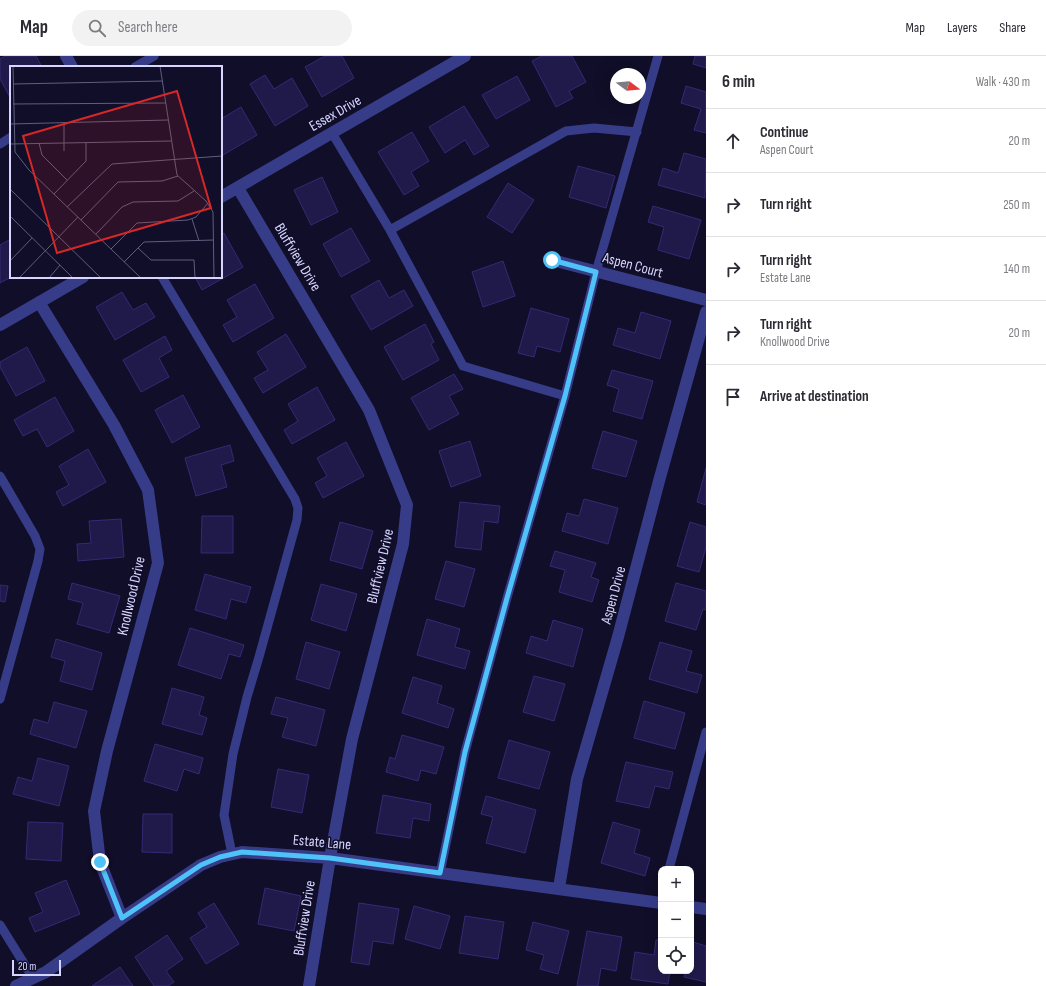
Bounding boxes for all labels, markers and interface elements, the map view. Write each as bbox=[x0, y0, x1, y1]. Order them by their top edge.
search box bbox=[72, 10, 352, 46]
text: Map bbox=[20, 16, 48, 39]
icon: search bbox=[86, 17, 108, 39]
text: Search here bbox=[118, 18, 178, 37]
text: Map bbox=[905, 19, 925, 36]
text: Layers bbox=[947, 19, 977, 36]
text: Share bbox=[999, 19, 1026, 36]
inset map bbox=[10, 66, 222, 278]
north arrow bbox=[610, 68, 646, 104]
text: 6 min bbox=[722, 72, 755, 92]
text: Walk · 430 m bbox=[976, 74, 1030, 90]
street label: Essex Drive bbox=[306, 91, 365, 136]
text: Continue bbox=[760, 123, 809, 142]
icon: ahead bbox=[722, 130, 744, 152]
text: 20 m bbox=[1008, 133, 1030, 149]
text: Aspen Court bbox=[760, 142, 813, 158]
icon: right bbox=[722, 194, 744, 216]
text: Turn right bbox=[760, 195, 812, 214]
text: 250 m bbox=[1003, 197, 1030, 213]
street label: Bluffview Drive bbox=[270, 220, 325, 295]
street label: Aspen Court bbox=[600, 248, 665, 283]
route start bbox=[543, 251, 561, 269]
text: Turn right bbox=[760, 251, 812, 270]
icon: right bbox=[722, 258, 744, 280]
text: 140 m bbox=[1004, 261, 1030, 277]
text: Estate Lane bbox=[760, 270, 811, 286]
text: Turn right bbox=[760, 315, 812, 334]
icon: right bbox=[722, 322, 744, 344]
text: 20 m bbox=[1008, 325, 1030, 341]
text: Knollwood Drive bbox=[760, 334, 830, 350]
icon: arrive bbox=[722, 386, 744, 408]
text: Arrive at destination bbox=[760, 387, 869, 406]
street label: Bluffview Drive bbox=[363, 527, 398, 605]
street label: Knollwood Drive bbox=[113, 555, 150, 638]
street label: Aspen Drive bbox=[596, 564, 630, 627]
street label: Estate Lane bbox=[292, 830, 352, 855]
route end bbox=[91, 853, 109, 871]
map controls bbox=[658, 866, 694, 974]
button: + bbox=[658, 866, 694, 902]
street label: Bluffview Drive bbox=[289, 879, 320, 957]
button: − bbox=[658, 902, 694, 938]
button: locate bbox=[658, 938, 694, 974]
scale bar bbox=[12, 958, 61, 977]
text: 20 m bbox=[18, 960, 36, 973]

